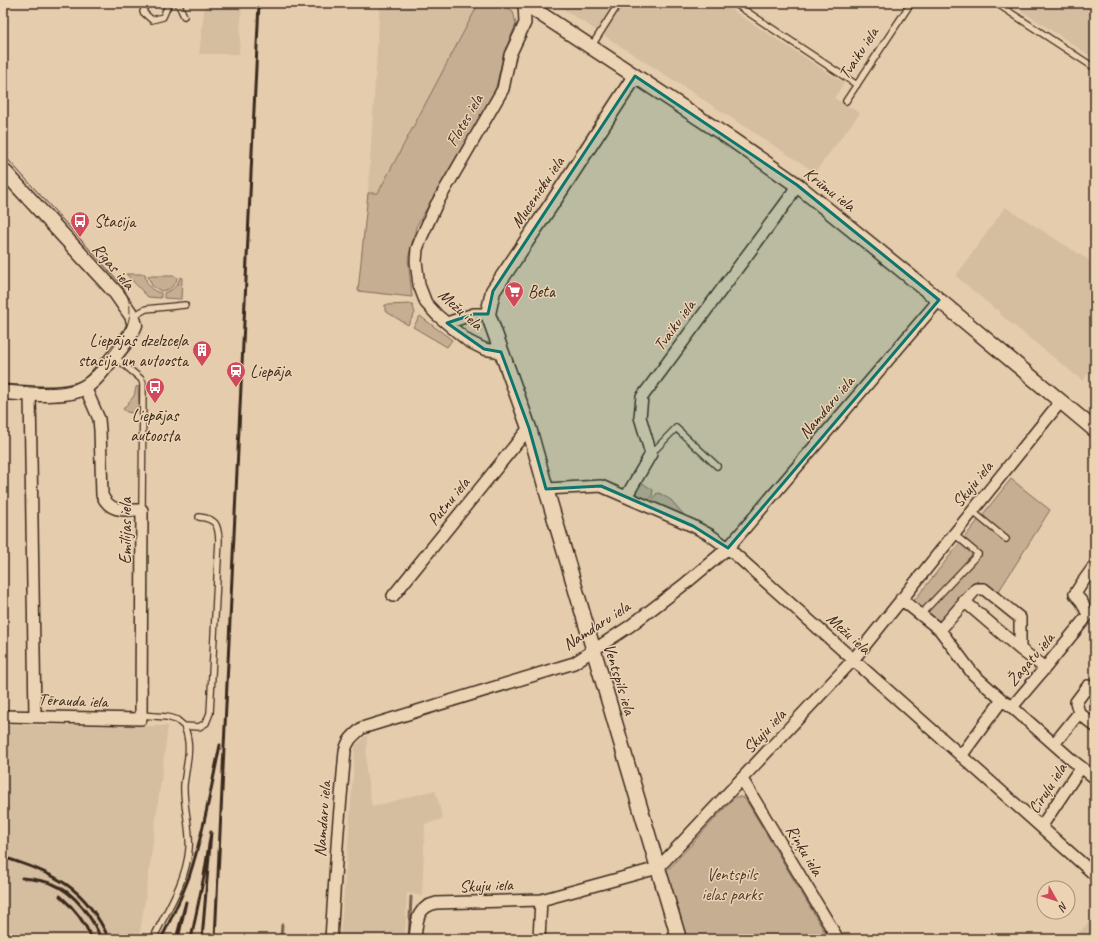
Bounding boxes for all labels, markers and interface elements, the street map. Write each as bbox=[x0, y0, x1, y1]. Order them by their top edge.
street label: Tvaiku iela bbox=[834, 22, 884, 83]
street label: Flotes iela bbox=[441, 89, 488, 150]
street label: Mucenieku iela bbox=[506, 152, 570, 232]
street label: Krūmu iela bbox=[800, 163, 861, 217]
bus stop icon: Stacija bbox=[69, 210, 91, 238]
place label: Stacija bbox=[94, 211, 137, 232]
street label: Rīgas iela bbox=[88, 239, 141, 295]
supermarket icon: Beta bbox=[503, 280, 525, 308]
place label: Beta bbox=[528, 281, 556, 302]
street label: Mežu iela bbox=[434, 284, 489, 336]
street label: Tvaiku iela bbox=[649, 294, 701, 355]
place label: Liepājas dzelzceļa stacija un autoosta bbox=[78, 330, 190, 371]
building icon: Liepājas dzelzceļa stacija un autoosta bbox=[191, 339, 213, 367]
station icon: Liepāja bbox=[225, 360, 247, 388]
place label: Liepāja bbox=[250, 361, 292, 382]
street label: Namdaru iela bbox=[794, 370, 860, 443]
bus stop icon: Liepājas autoosta bbox=[144, 376, 166, 404]
place label: Liepājas autoosta bbox=[130, 405, 181, 446]
street label: Skuju iela bbox=[947, 456, 998, 512]
street label: Putnu iela bbox=[423, 472, 475, 530]
street label: Emīlijas iela bbox=[115, 497, 136, 564]
street label: Namdaru iela bbox=[559, 595, 635, 655]
street label: Mežu iela bbox=[822, 608, 876, 660]
street label: Žagatu iela bbox=[1002, 627, 1060, 690]
street label: Ventspils iela bbox=[599, 641, 641, 718]
street label: Tērauda iela bbox=[38, 689, 110, 712]
street label: Skuju iela bbox=[738, 704, 791, 758]
street label: Cīruļu iela bbox=[1023, 758, 1072, 817]
street label: Namdaru iela bbox=[309, 779, 336, 858]
street label: Riņķu iela bbox=[781, 821, 829, 881]
park label: Ventspils ielas parks bbox=[702, 864, 764, 905]
street label: Skuju iela bbox=[459, 874, 514, 897]
north arrow bbox=[1036, 880, 1076, 920]
text: N bbox=[1055, 899, 1071, 915]

